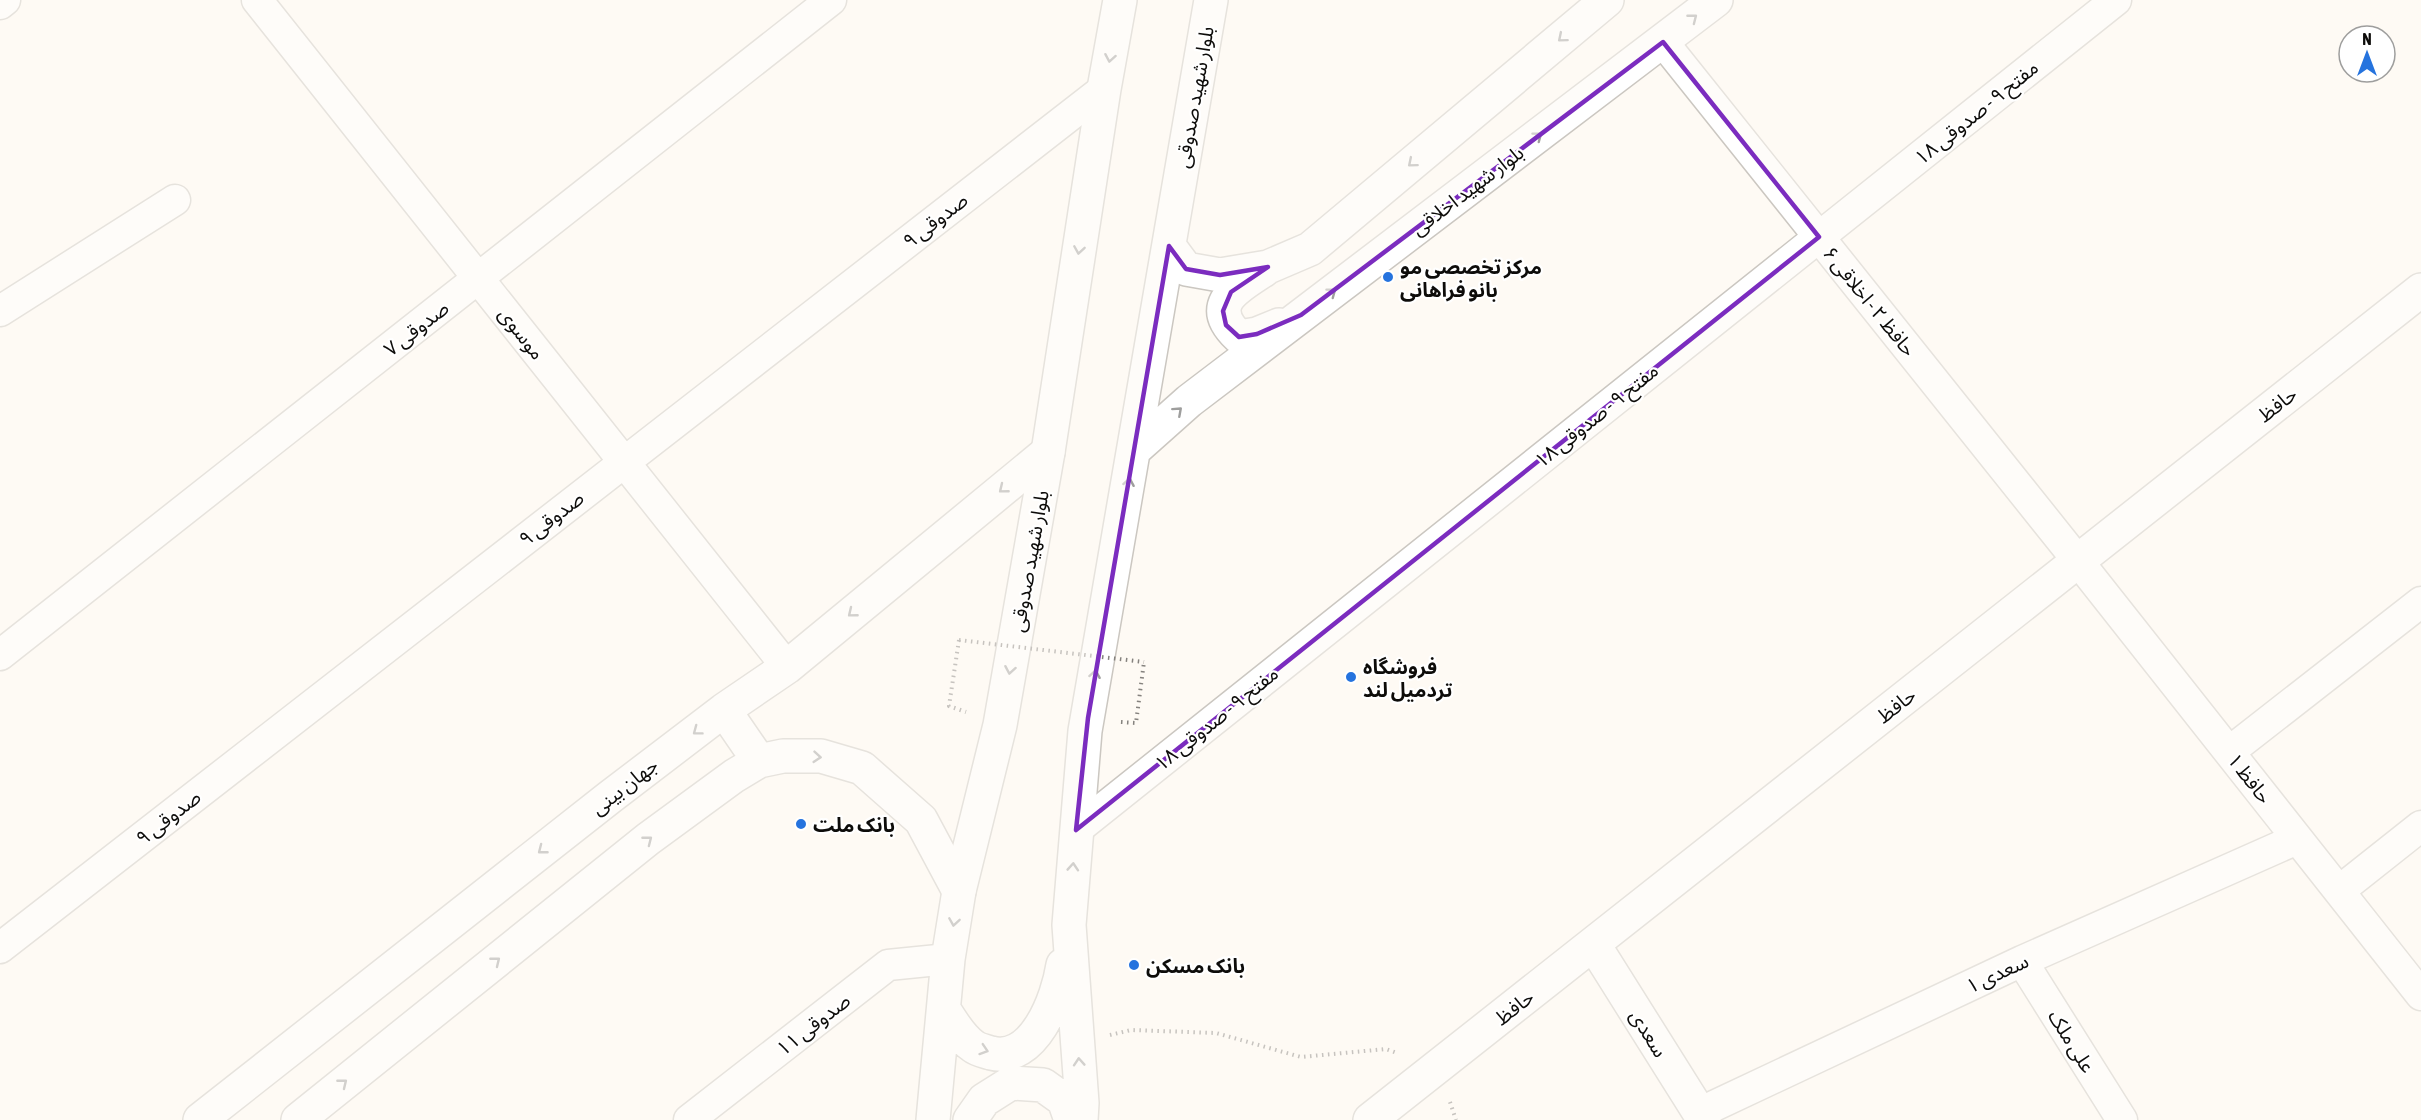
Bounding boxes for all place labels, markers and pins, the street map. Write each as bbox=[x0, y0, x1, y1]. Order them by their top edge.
place label: مرکز تخصصی مو بانو فراهانی bbox=[1400, 255, 1542, 302]
marker: مرکز تخصصی مو بانو فراهانی bbox=[1381, 270, 1395, 284]
place label: فروشگاه تردمیل لند bbox=[1363, 655, 1452, 702]
marker: فروشگاه تردمیل لند bbox=[1344, 670, 1358, 684]
place label: بانک ملت bbox=[813, 813, 895, 837]
marker: بانک ملت bbox=[794, 817, 808, 831]
place label: بانک مسکن bbox=[1146, 954, 1245, 978]
marker: بانک مسکن bbox=[1127, 958, 1141, 972]

